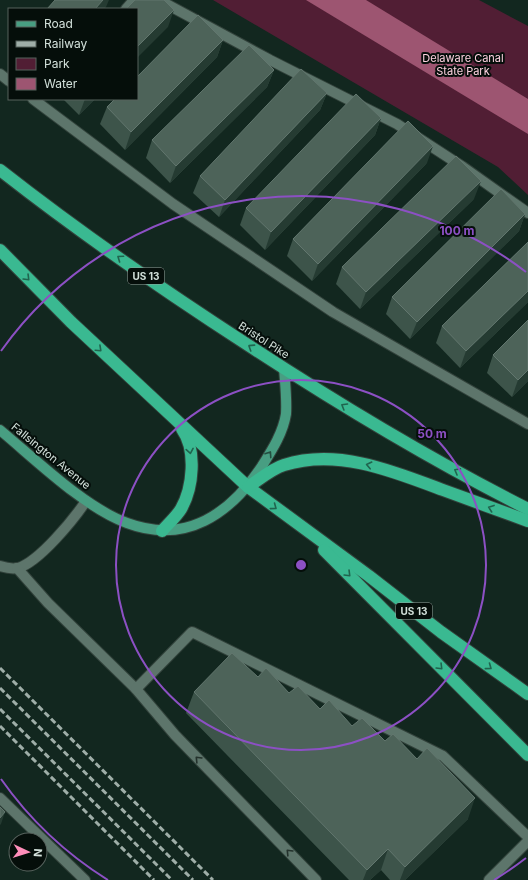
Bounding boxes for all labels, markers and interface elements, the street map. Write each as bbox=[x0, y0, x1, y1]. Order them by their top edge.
legend bbox=[8, 8, 138, 100]
text: Road bbox=[44, 16, 73, 31]
text: Railway bbox=[44, 36, 88, 51]
park label: Delaware Canal State Park bbox=[422, 51, 504, 78]
text: Park bbox=[44, 56, 70, 71]
text: Water bbox=[44, 76, 78, 91]
text: 100 m bbox=[439, 223, 475, 238]
one-way arrow bbox=[118, 256, 125, 263]
road number: US 13 bbox=[128, 268, 164, 284]
one-way arrow bbox=[22, 273, 30, 281]
street label: Bristol Pike bbox=[236, 318, 292, 362]
one-way arrow bbox=[95, 344, 102, 351]
one-way arrow bbox=[248, 344, 255, 352]
one-way arrow bbox=[341, 403, 348, 410]
street label: Fallsington Avenue bbox=[9, 420, 93, 492]
text: 50 m bbox=[417, 426, 447, 441]
one-way arrow bbox=[185, 447, 193, 454]
one-way arrow bbox=[264, 452, 271, 459]
one-way arrow bbox=[365, 462, 372, 470]
one-way arrow bbox=[454, 468, 461, 475]
one-way arrow bbox=[270, 502, 277, 510]
one-way arrow bbox=[488, 504, 495, 512]
centre of rings bbox=[294, 558, 308, 572]
one-way arrow bbox=[343, 569, 351, 577]
road number: US 13 bbox=[396, 603, 432, 619]
one-way arrow bbox=[435, 662, 443, 670]
one-way arrow bbox=[485, 662, 492, 670]
one-way arrow bbox=[196, 756, 203, 764]
north arrow bbox=[8, 832, 48, 872]
text: N bbox=[31, 848, 45, 857]
one-way arrow bbox=[286, 849, 294, 857]

